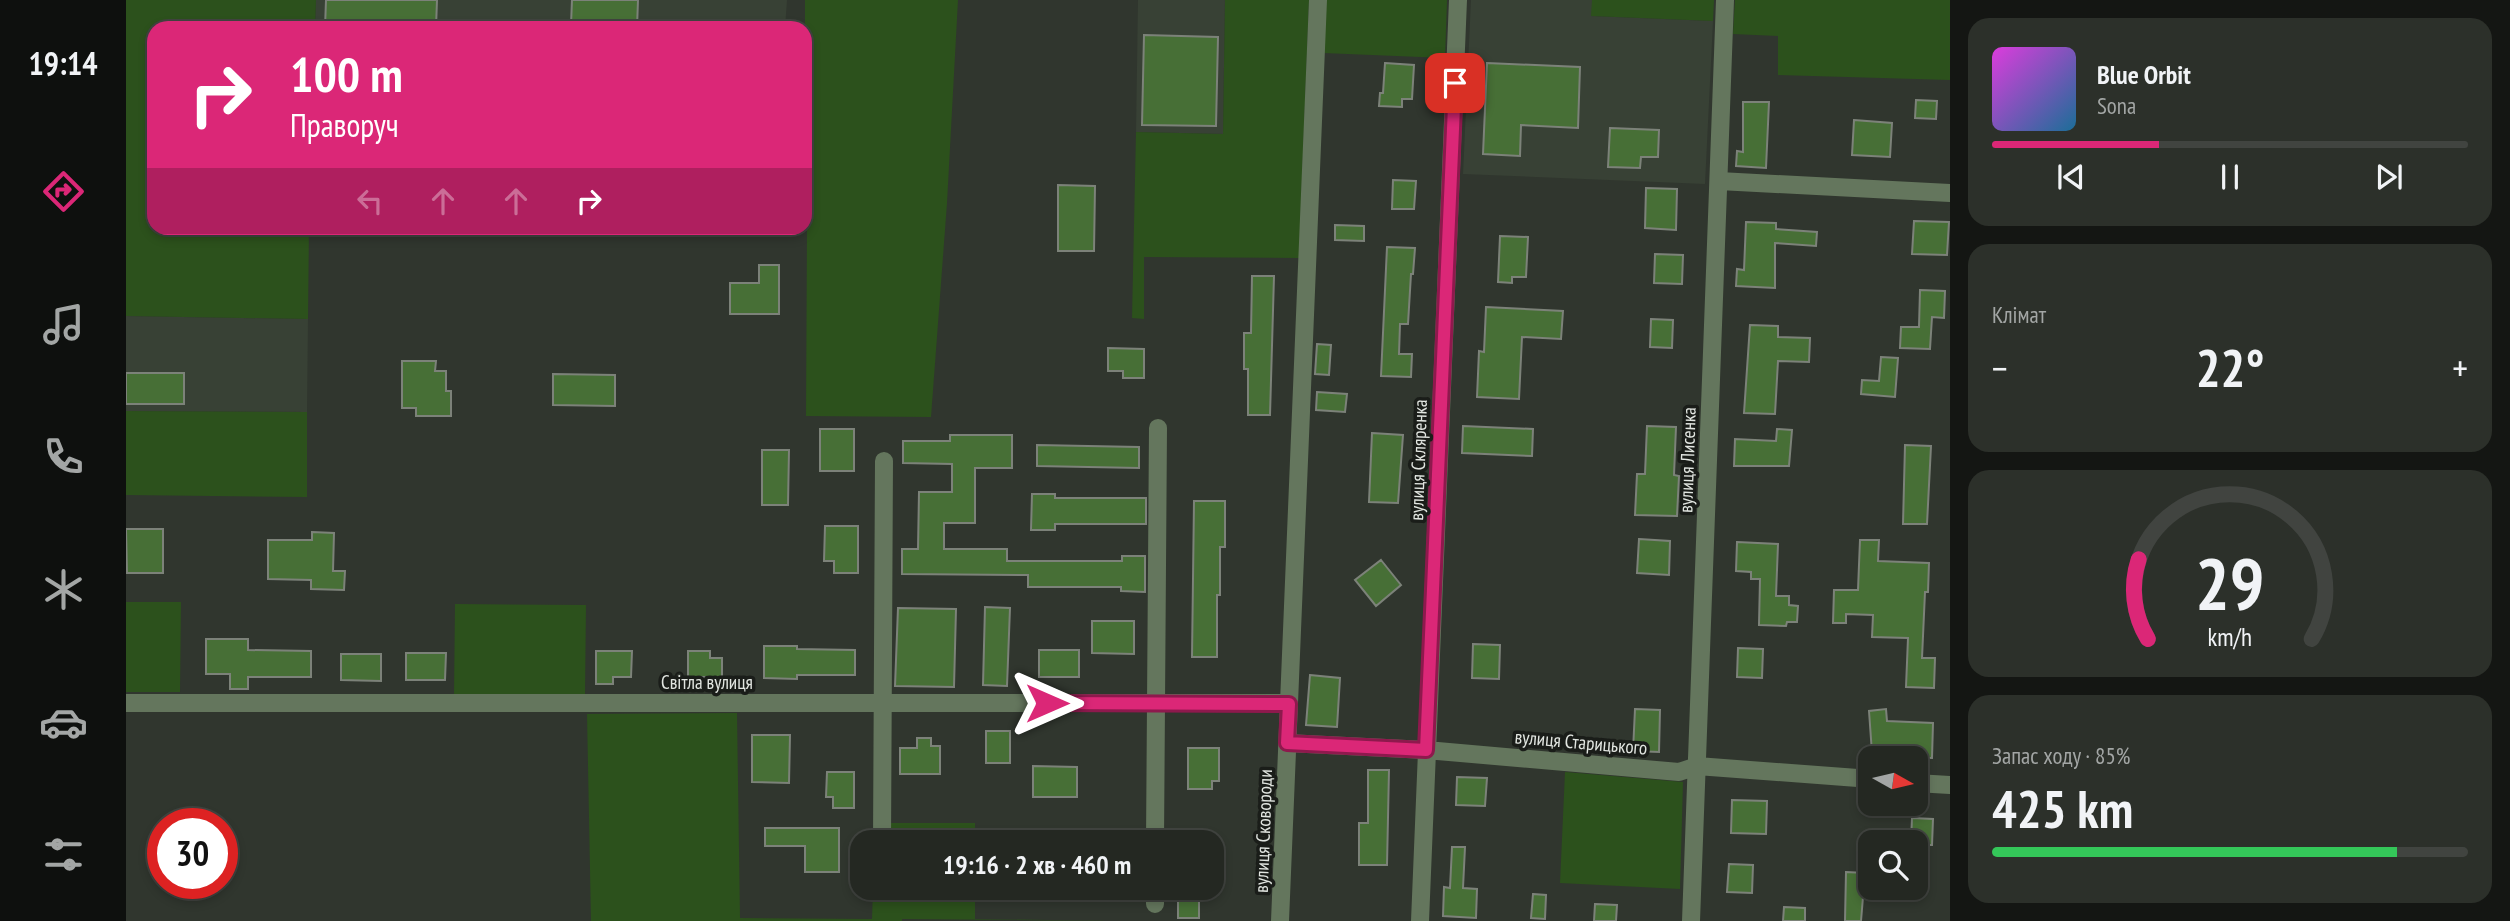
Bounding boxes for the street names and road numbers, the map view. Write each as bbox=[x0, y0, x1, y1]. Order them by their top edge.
street label: вулиця Скляренка bbox=[1404, 399, 1432, 521]
street label: вулиця Лисенка bbox=[1673, 407, 1701, 513]
street label: Світла вулиця bbox=[661, 670, 753, 694]
street label: вулиця Старицького bbox=[1514, 724, 1648, 760]
street label: вулиця Сковороди bbox=[1249, 769, 1277, 893]

